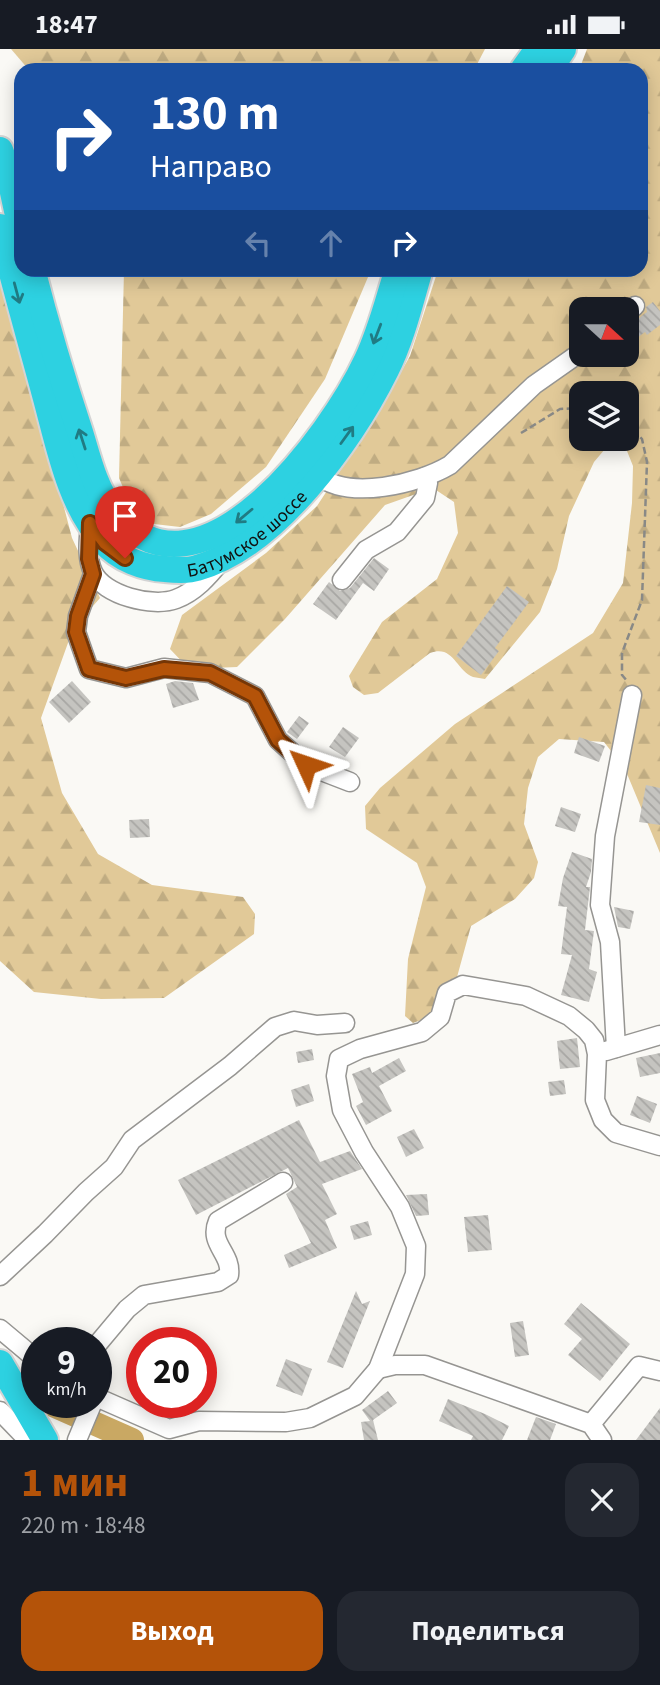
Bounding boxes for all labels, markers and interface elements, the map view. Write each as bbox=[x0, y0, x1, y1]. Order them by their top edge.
text: 18:47 bbox=[35, 6, 98, 43]
text: 130 m bbox=[150, 79, 279, 149]
icon: right bbox=[35, 91, 126, 182]
text: Направо bbox=[150, 144, 272, 190]
icon: left bbox=[239, 224, 277, 262]
icon: ahead bbox=[312, 224, 350, 262]
icon: right bbox=[385, 224, 423, 262]
one-way arrow bbox=[11, 281, 24, 304]
north arrow bbox=[569, 297, 639, 367]
map controls bbox=[569, 297, 639, 451]
one-way arrow bbox=[370, 323, 383, 345]
button: layers bbox=[569, 381, 639, 451]
one-way arrow bbox=[340, 426, 354, 445]
one-way arrow bbox=[75, 429, 87, 451]
street label: Батумское шоссе bbox=[185, 485, 314, 585]
pin bbox=[95, 486, 155, 558]
icon: arrive bbox=[106, 497, 144, 535]
one-way arrow bbox=[236, 508, 254, 524]
position arrow bbox=[269, 728, 343, 802]
speed limit sign: 20 bbox=[126, 1327, 217, 1418]
text: 9 bbox=[57, 1338, 76, 1388]
text: km/h bbox=[47, 1377, 86, 1402]
text: 1 мин bbox=[21, 1453, 128, 1513]
button: close bbox=[565, 1463, 639, 1537]
text: 220 m · 18:48 bbox=[21, 1509, 145, 1542]
button: Выход bbox=[21, 1591, 323, 1671]
button: Поделиться bbox=[337, 1591, 639, 1671]

